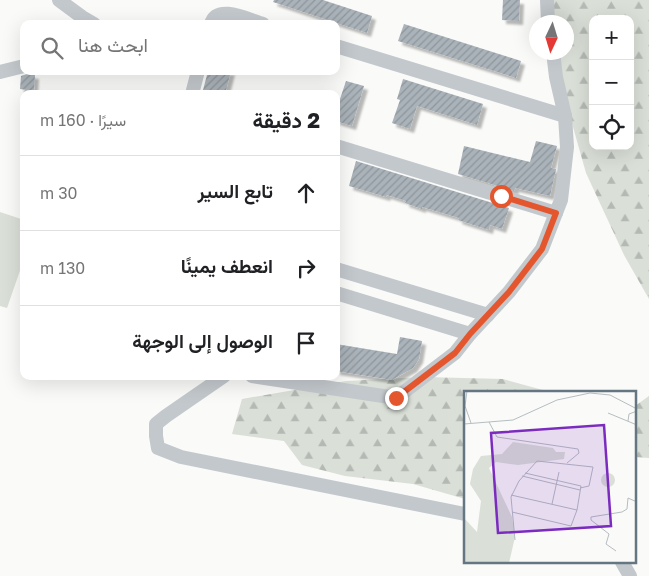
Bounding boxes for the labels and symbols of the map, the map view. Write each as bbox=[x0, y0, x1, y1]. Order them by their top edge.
north arrow bbox=[529, 15, 574, 60]
route start bbox=[490, 185, 513, 208]
route end bbox=[385, 387, 408, 410]
inset map bbox=[464, 391, 636, 564]

